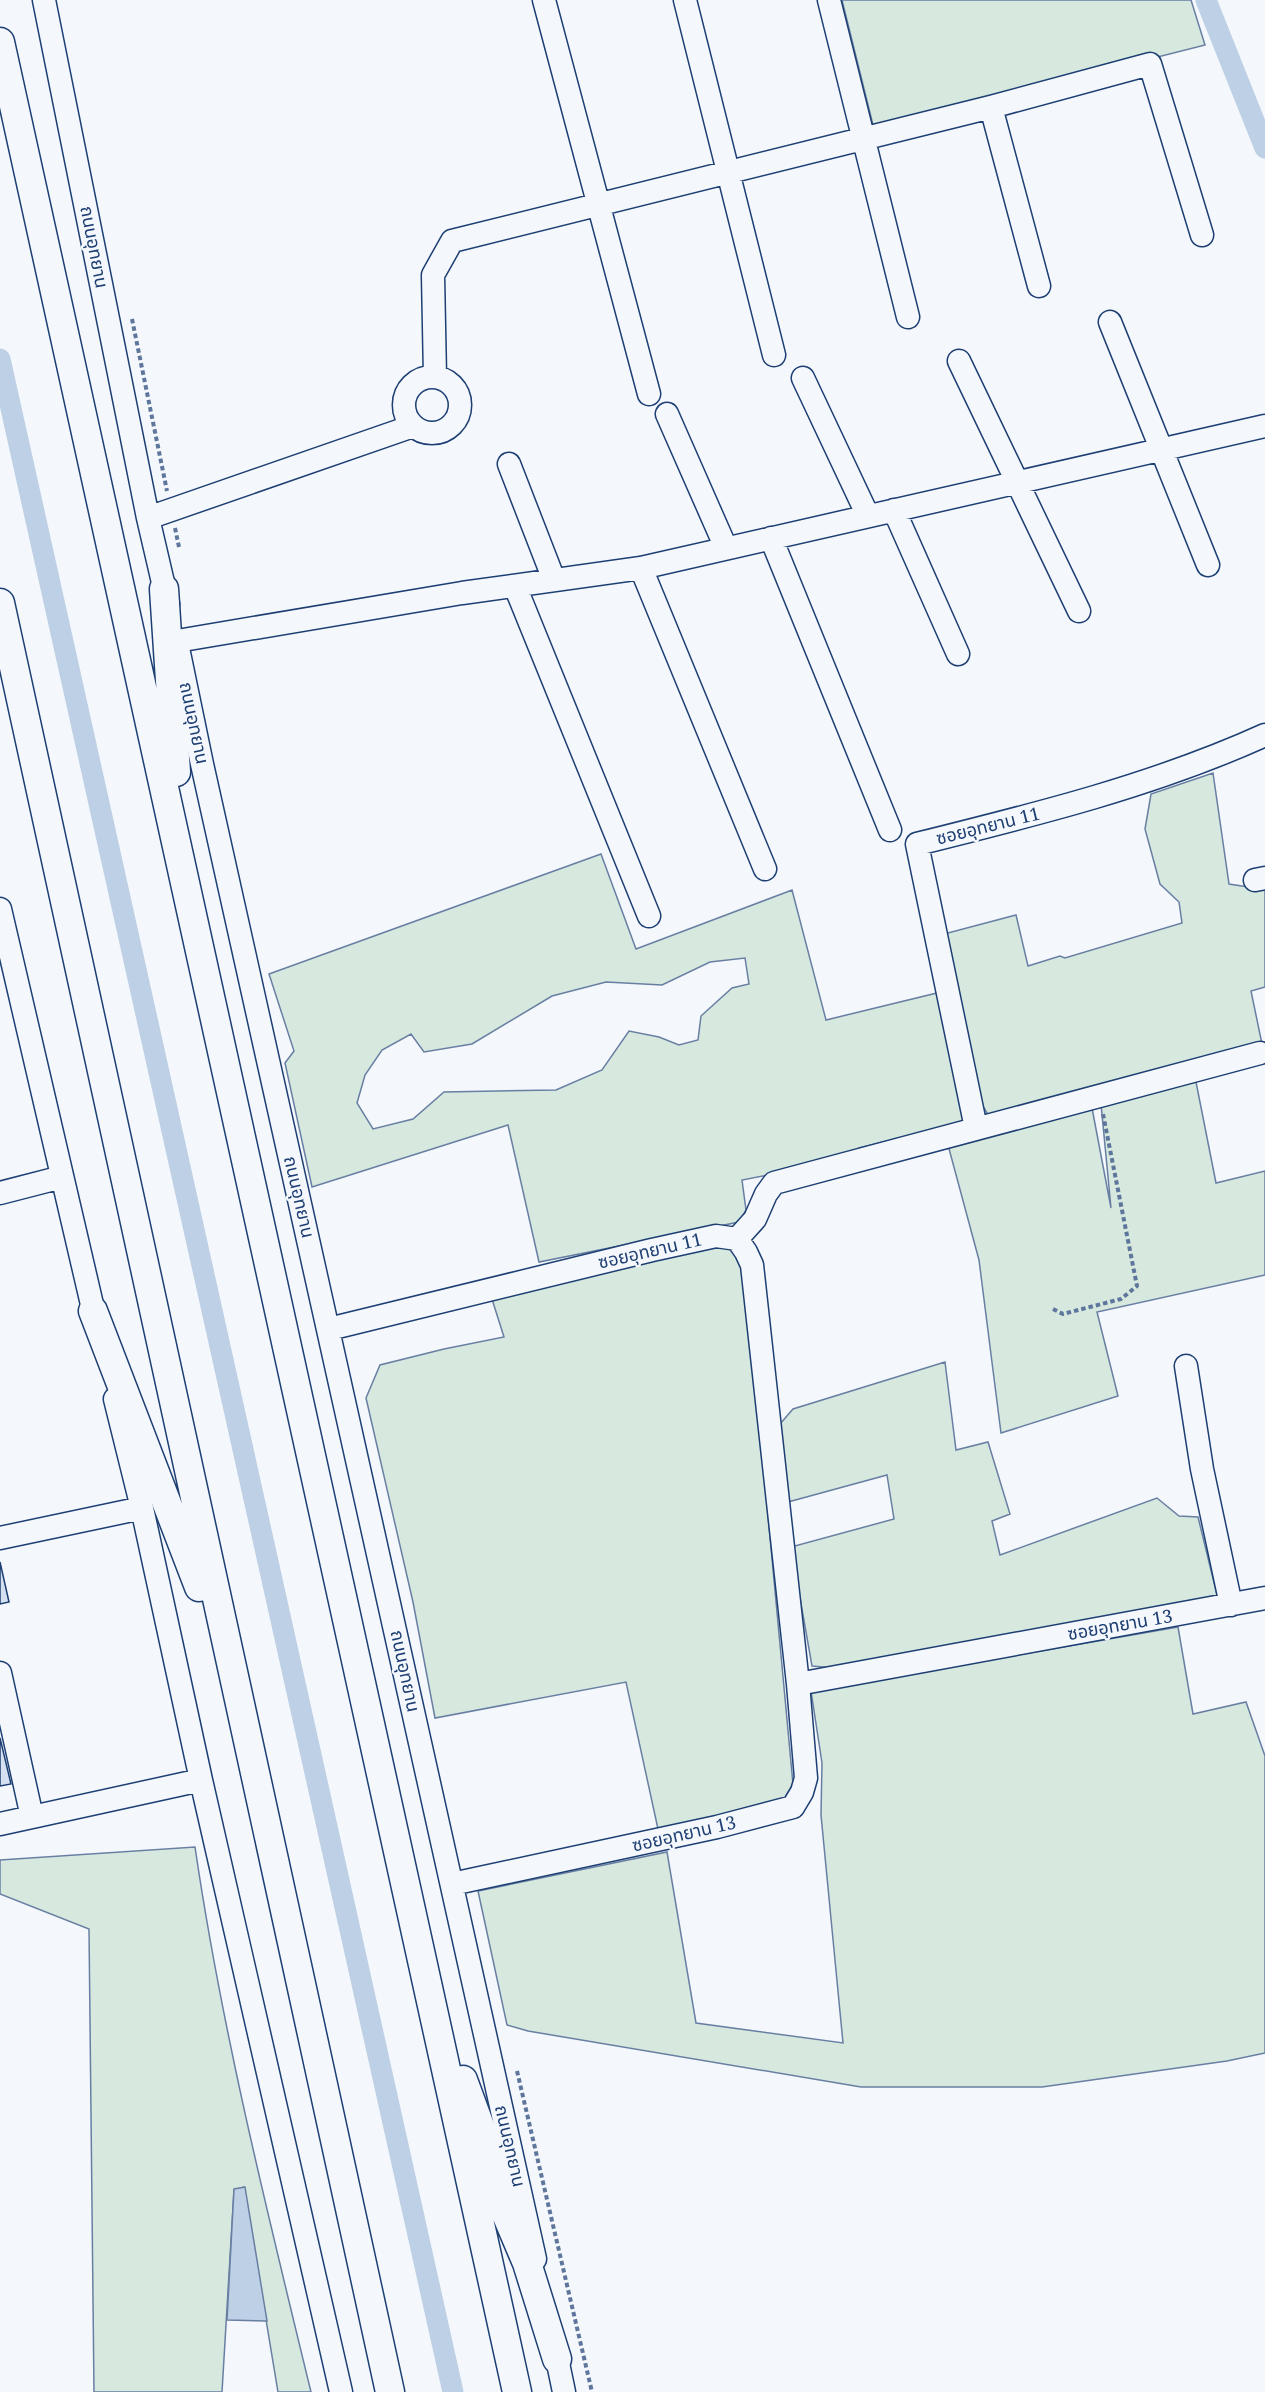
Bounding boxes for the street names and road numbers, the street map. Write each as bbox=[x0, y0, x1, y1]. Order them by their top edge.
street label: ถนนอุทยาน bbox=[75, 204, 115, 290]
street label: ถนนอุทยาน bbox=[175, 680, 215, 766]
street label: ซอยอุทยาน 11 bbox=[933, 801, 1042, 850]
street label: ถนนอุทยาน bbox=[279, 1154, 321, 1240]
street label: ซอยอุทยาน 11 bbox=[595, 1226, 704, 1274]
street label: ซอยอุทยาน 13 bbox=[1065, 1603, 1174, 1645]
street label: ถนนอุทยาน bbox=[386, 1628, 426, 1714]
street label: ซอยอุทยาน 13 bbox=[629, 1809, 738, 1857]
street label: ถนนอุทยาน bbox=[490, 2103, 532, 2189]

